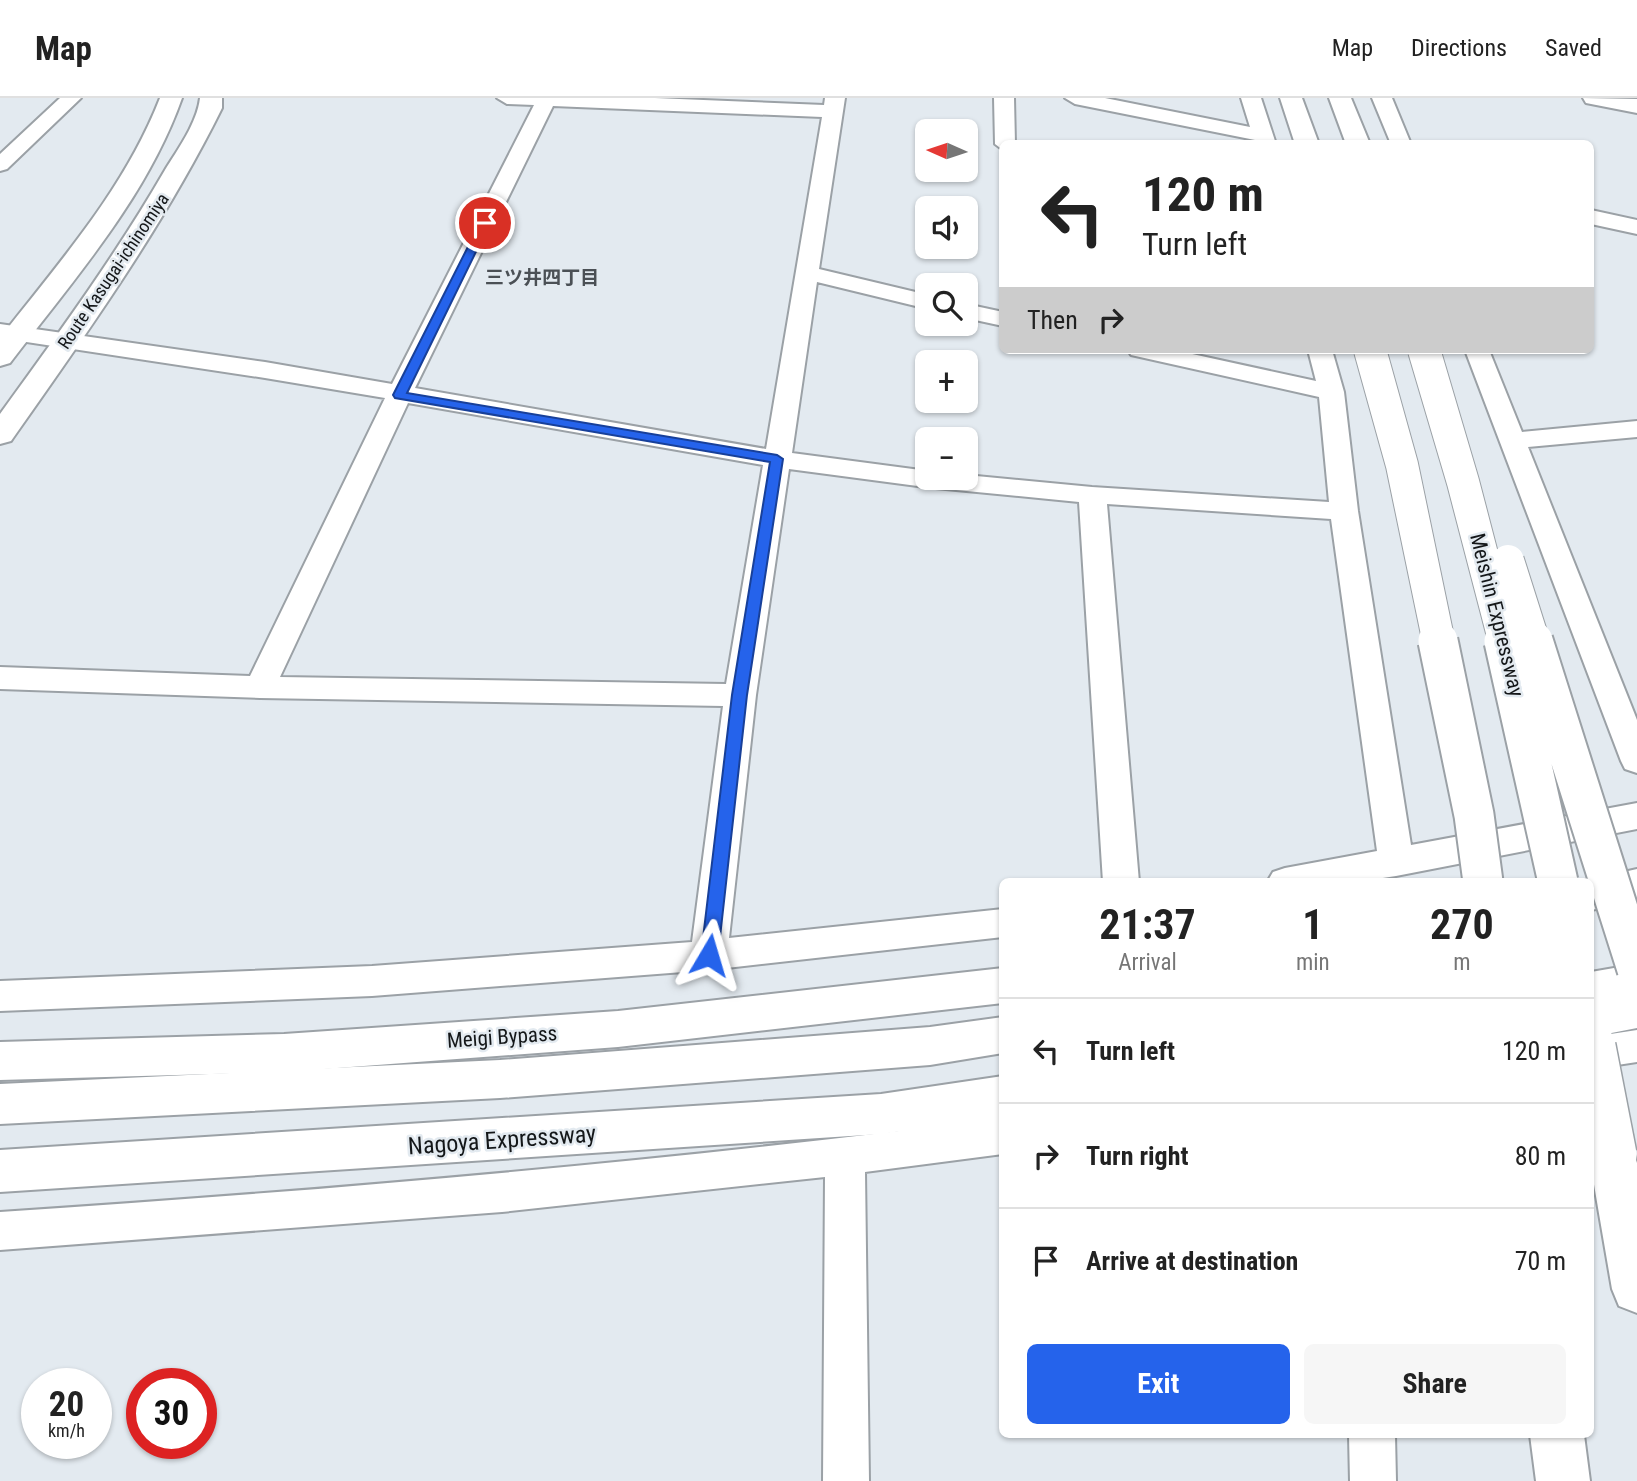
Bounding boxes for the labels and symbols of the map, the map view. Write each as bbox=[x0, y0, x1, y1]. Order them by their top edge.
north arrow bbox=[915, 119, 978, 182]
street label: Route Kasugai-ichinomiya bbox=[53, 189, 173, 353]
pin bbox=[455, 193, 515, 253]
district label: 三ツ井四丁目 bbox=[485, 266, 599, 289]
street label: Meishin Expressway bbox=[1465, 531, 1529, 699]
position arrow bbox=[672, 918, 746, 992]
street label: Meigi Bypass bbox=[446, 1021, 558, 1053]
street label: Nagoya Expressway bbox=[407, 1119, 597, 1161]
speed limit sign: 30 bbox=[126, 1368, 217, 1459]

